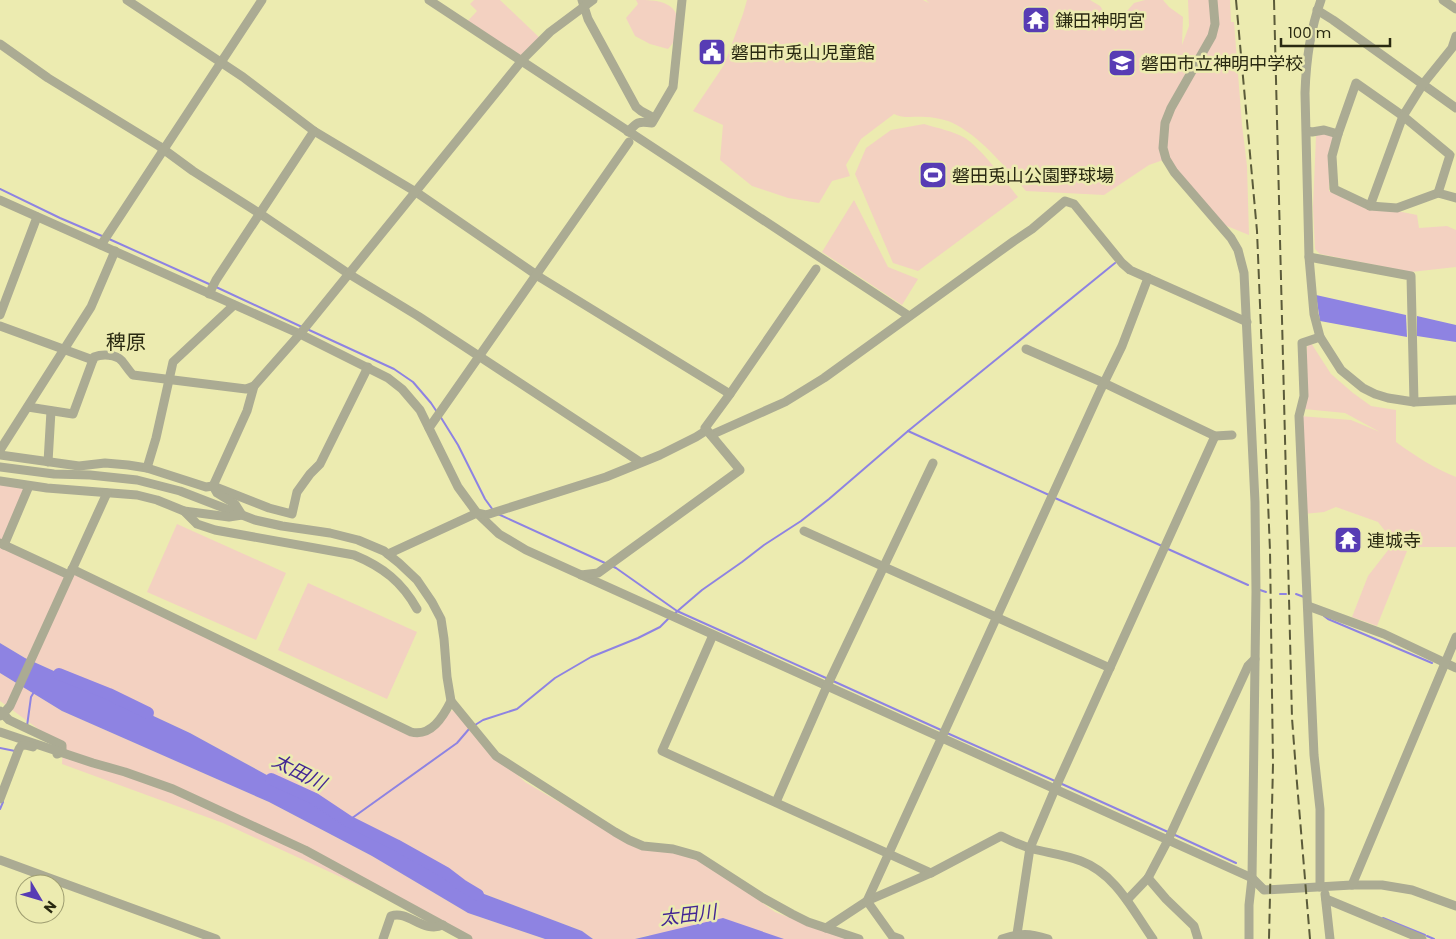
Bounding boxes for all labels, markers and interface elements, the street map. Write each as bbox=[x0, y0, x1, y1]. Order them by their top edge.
temple icon: 鎌田神明宮 bbox=[1021, 5, 1051, 35]
place label: 鎌田神明宮 bbox=[1055, 8, 1145, 33]
scale bar bbox=[1281, 15, 1390, 47]
text: 100 m bbox=[1288, 22, 1331, 43]
public building icon: 磐田市兎山児童館 bbox=[697, 37, 727, 67]
place label: 磐田市兎山児童館 bbox=[731, 40, 875, 65]
school or university icon: 磐田市立神明中学校 bbox=[1107, 48, 1137, 78]
place label: 磐田市立神明中学校 bbox=[1141, 51, 1303, 76]
sports icon: 磐田兎山公園野球場 bbox=[918, 160, 948, 190]
place label: 磐田兎山公園野球場 bbox=[952, 163, 1114, 188]
district label: 稗原 bbox=[106, 328, 146, 356]
temple icon: 連城寺 bbox=[1333, 525, 1363, 555]
place label: 連城寺 bbox=[1367, 528, 1421, 553]
water label: 太田川 bbox=[267, 747, 332, 798]
north arrow bbox=[15, 874, 65, 924]
text: N bbox=[39, 897, 61, 917]
water label: 太田川 bbox=[658, 898, 720, 932]

